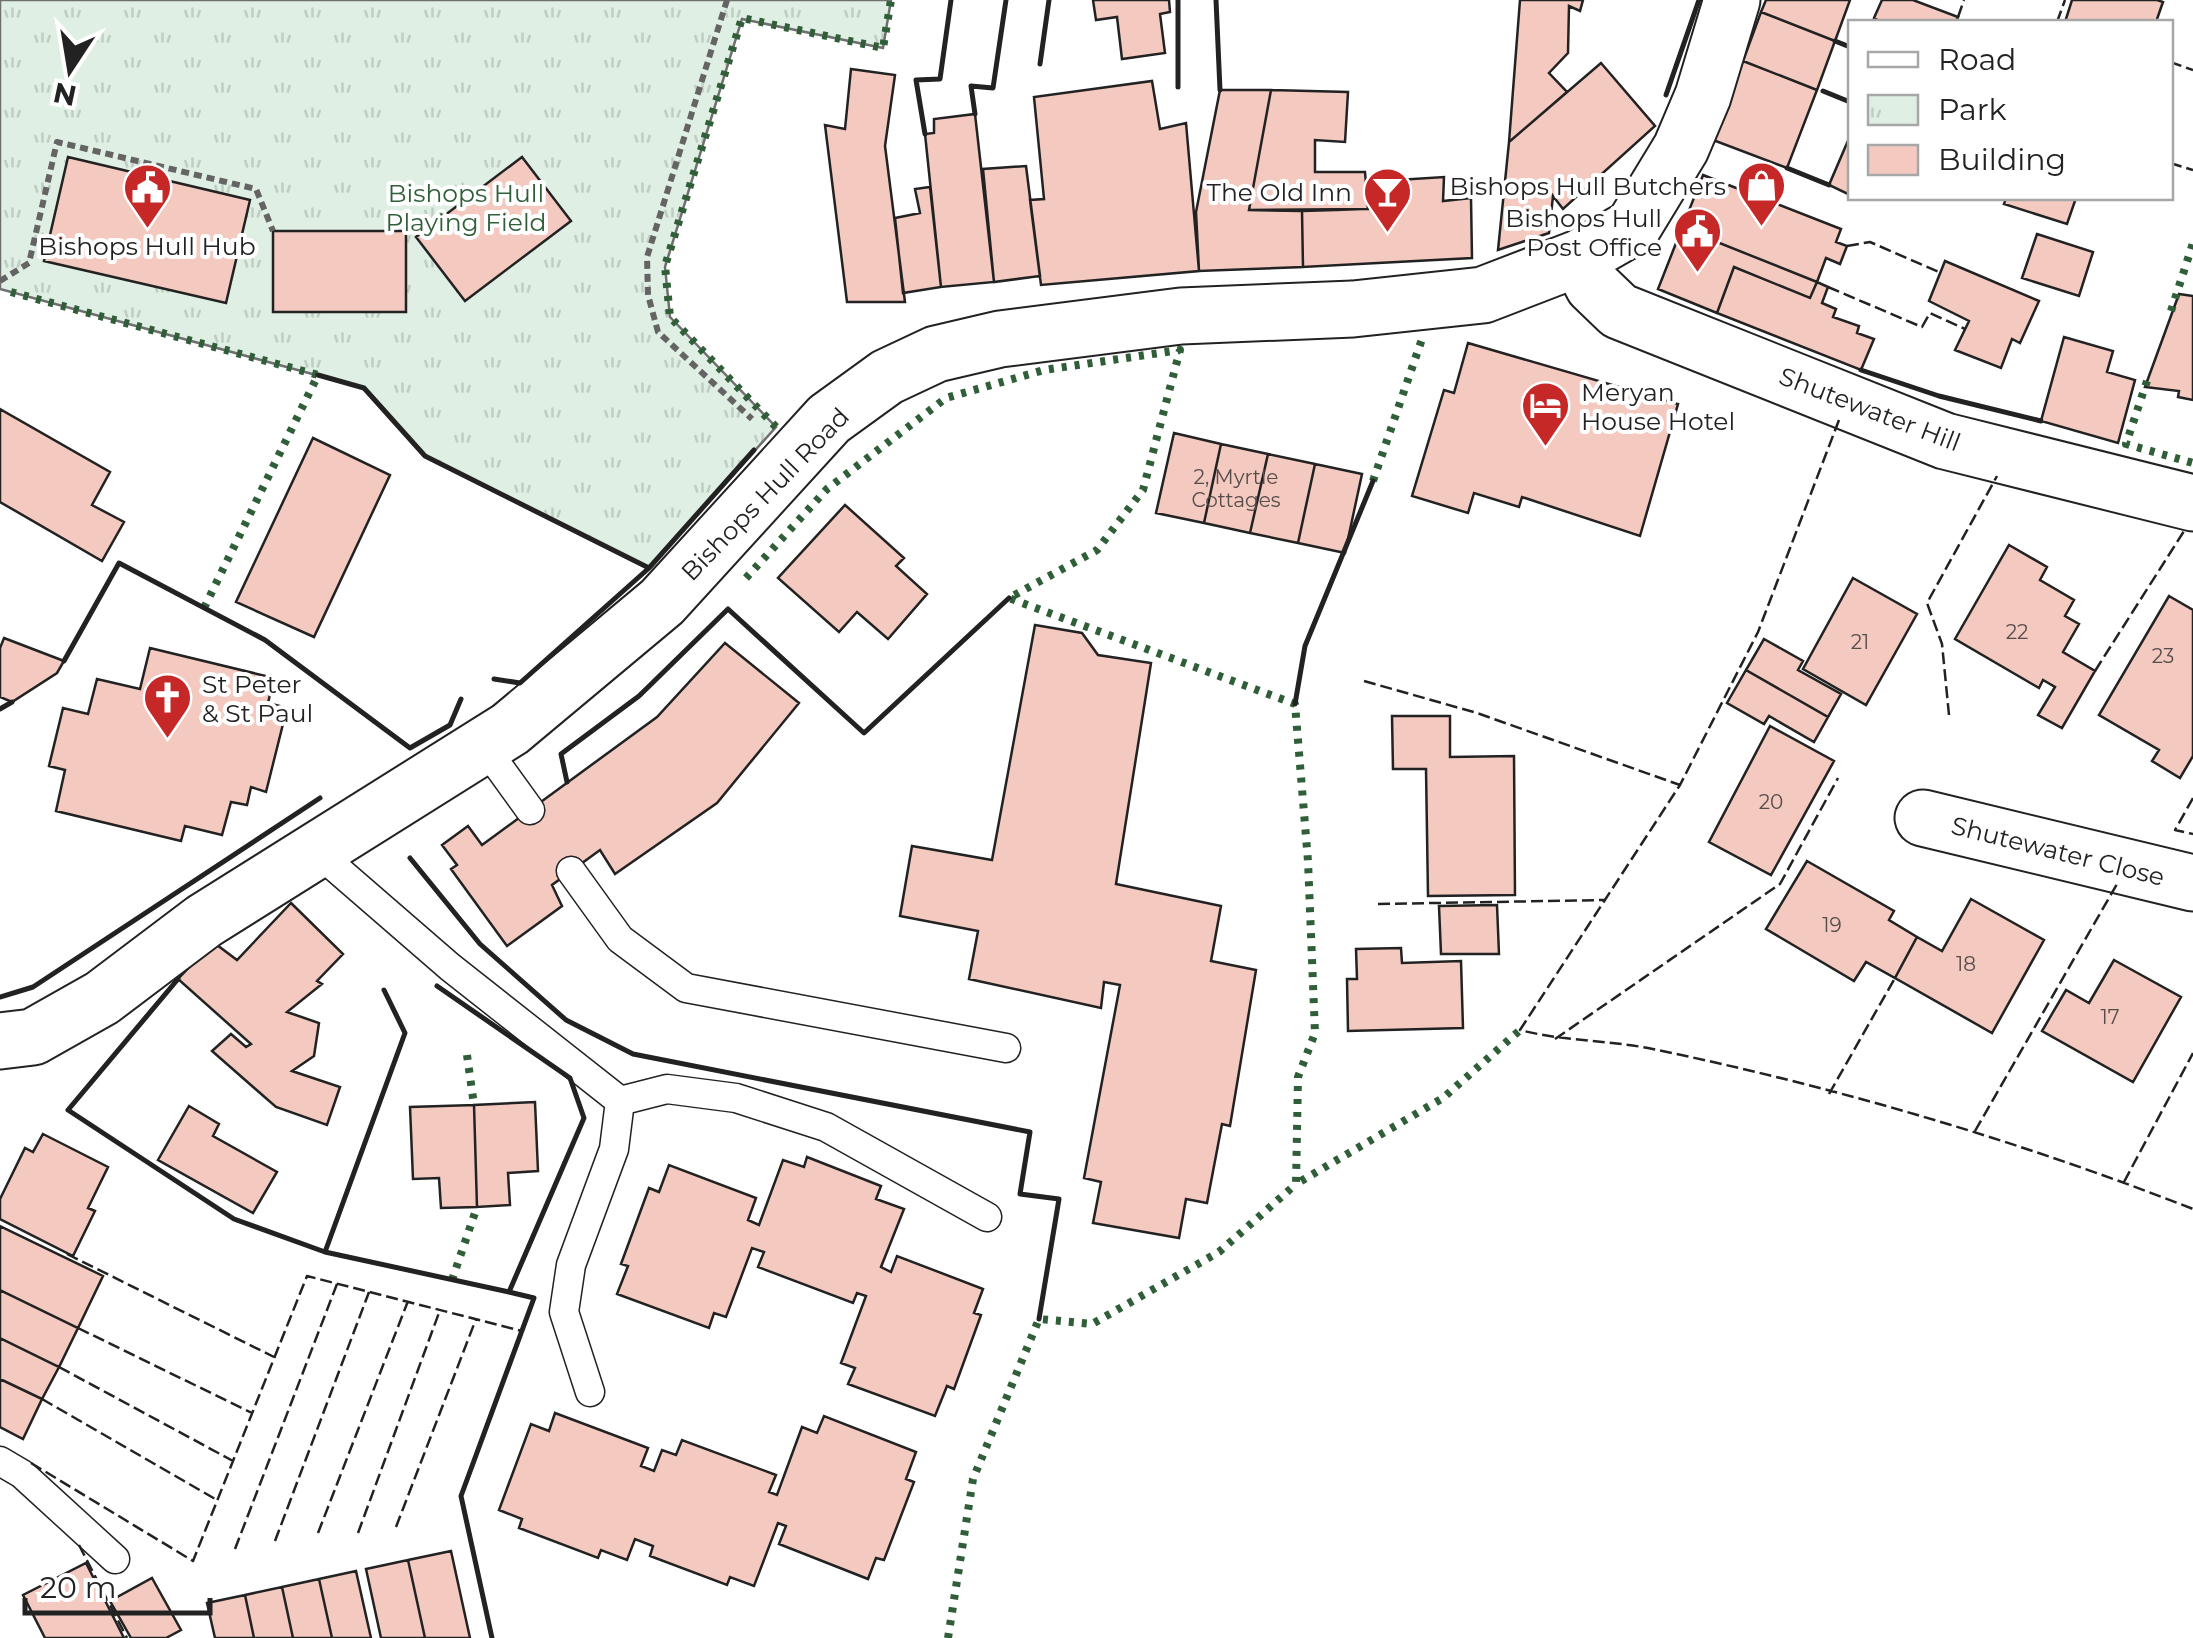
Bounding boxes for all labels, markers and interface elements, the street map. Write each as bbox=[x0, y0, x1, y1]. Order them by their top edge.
north arrow bbox=[20, 20, 120, 120]
legend bbox=[1848, 20, 2173, 200]
text: Road bbox=[1938, 41, 2016, 78]
text: N bbox=[50, 75, 79, 113]
text: Park bbox=[1938, 91, 2007, 128]
text: Building bbox=[1938, 141, 2066, 178]
shop icon: Bishops Hull Butchers bbox=[1735, 160, 1787, 228]
public building icon: Bishops Hull Hub bbox=[121, 162, 173, 230]
bar icon: The Old Inn bbox=[1361, 166, 1413, 234]
place label: Bishops Hull Butchers bbox=[1449, 171, 1726, 201]
place label: The Old Inn bbox=[1207, 177, 1352, 207]
park label: Bishops Hull Playing Field bbox=[385, 178, 547, 237]
place label: Bishops Hull Post Office bbox=[1505, 203, 1662, 262]
public building icon: Bishops Hull Post Office bbox=[1671, 206, 1723, 274]
place label: Bishops Hull Hub bbox=[38, 231, 256, 261]
street label: Shutewater Hill bbox=[1775, 361, 1965, 457]
place label: Meryan House Hotel bbox=[1581, 377, 1735, 436]
hotel icon: Meryan House Hotel bbox=[1520, 380, 1572, 448]
street label: Bishops Hull Road bbox=[675, 401, 855, 587]
house number: 2, Myrtle Cottages bbox=[1191, 465, 1281, 512]
house number: 22 bbox=[2006, 620, 2028, 644]
house number: 21 bbox=[1851, 630, 1869, 654]
house number: 23 bbox=[2152, 644, 2174, 668]
place label: St Peter & St Paul bbox=[202, 669, 313, 728]
church icon: St Peter & St Paul bbox=[141, 672, 193, 740]
house number: 20 bbox=[1759, 790, 1783, 814]
street label: Shutewater Close bbox=[1948, 810, 2168, 892]
house number: 19 bbox=[1822, 913, 1842, 937]
house number: 18 bbox=[1956, 952, 1976, 976]
house number: 17 bbox=[2101, 1005, 2120, 1029]
scale bar bbox=[25, 1553, 210, 1615]
text: 20 m bbox=[40, 1569, 117, 1606]

